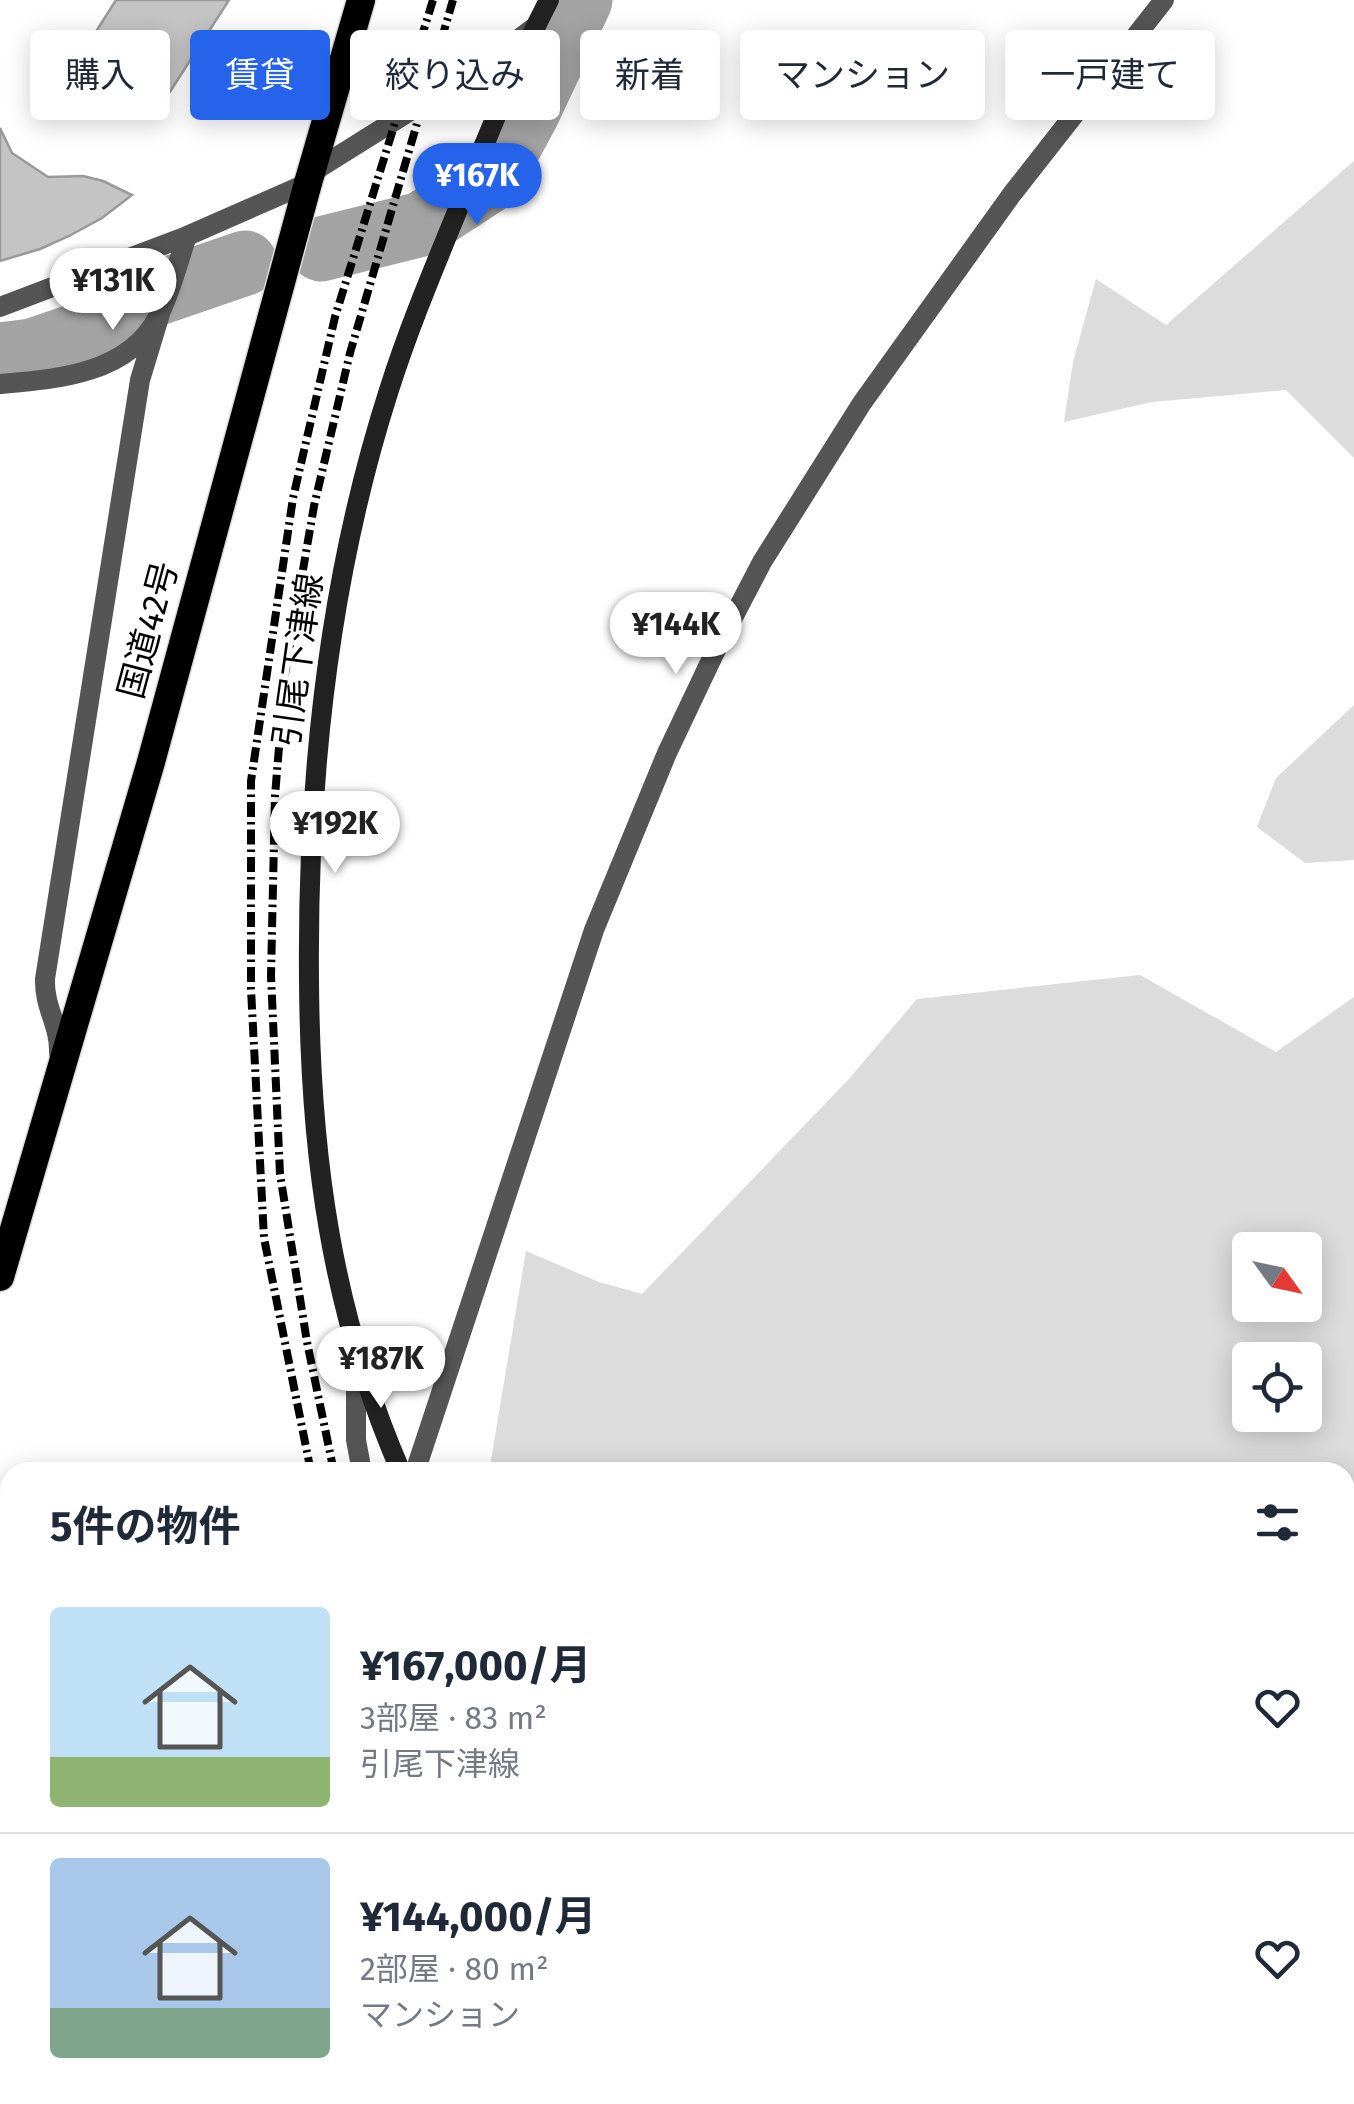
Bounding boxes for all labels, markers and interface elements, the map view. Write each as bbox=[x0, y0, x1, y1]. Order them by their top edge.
chip: 購入 bbox=[30, 30, 170, 120]
chip: 賃貸 bbox=[190, 30, 330, 120]
chip: 絞り込み bbox=[350, 30, 560, 120]
chip: 新着 bbox=[580, 30, 720, 120]
chip: マンション bbox=[740, 30, 985, 120]
chip: 一戸建て bbox=[1005, 30, 1215, 120]
pin: ¥167K bbox=[407, 143, 547, 228]
text: ¥167K bbox=[435, 156, 519, 194]
pin: ¥131K bbox=[43, 248, 183, 333]
text: ¥131K bbox=[71, 261, 155, 299]
street label: 国道42号 bbox=[110, 557, 186, 703]
street label: 引尾下津線 bbox=[265, 570, 331, 750]
pin: ¥144K bbox=[606, 592, 746, 677]
text: ¥144K bbox=[632, 605, 720, 643]
pin: ¥192K bbox=[265, 791, 405, 876]
text: ¥192K bbox=[292, 804, 378, 842]
north arrow bbox=[1232, 1232, 1322, 1322]
map controls bbox=[1232, 1232, 1322, 1432]
pin: ¥187K bbox=[311, 1326, 451, 1411]
text: ¥187K bbox=[338, 1339, 424, 1377]
button: locate bbox=[1232, 1342, 1322, 1432]
icon: filters bbox=[1250, 1495, 1305, 1550]
text: 5件の物件 bbox=[50, 1502, 241, 1552]
text: ¥167,000/月 bbox=[360, 1641, 591, 1691]
icon: home bbox=[130, 1647, 250, 1767]
icon: heart bbox=[1250, 1680, 1305, 1735]
text: 3部屋 · 83 m² bbox=[360, 1699, 547, 1737]
text: 引尾下津線 bbox=[360, 1745, 520, 1783]
text: ¥144,000/月 bbox=[360, 1892, 597, 1942]
icon: home bbox=[130, 1898, 250, 2018]
icon: heart bbox=[1250, 1931, 1305, 1986]
text: 2部屋 · 80 m² bbox=[360, 1950, 549, 1988]
text: マンション bbox=[360, 1996, 520, 2034]

